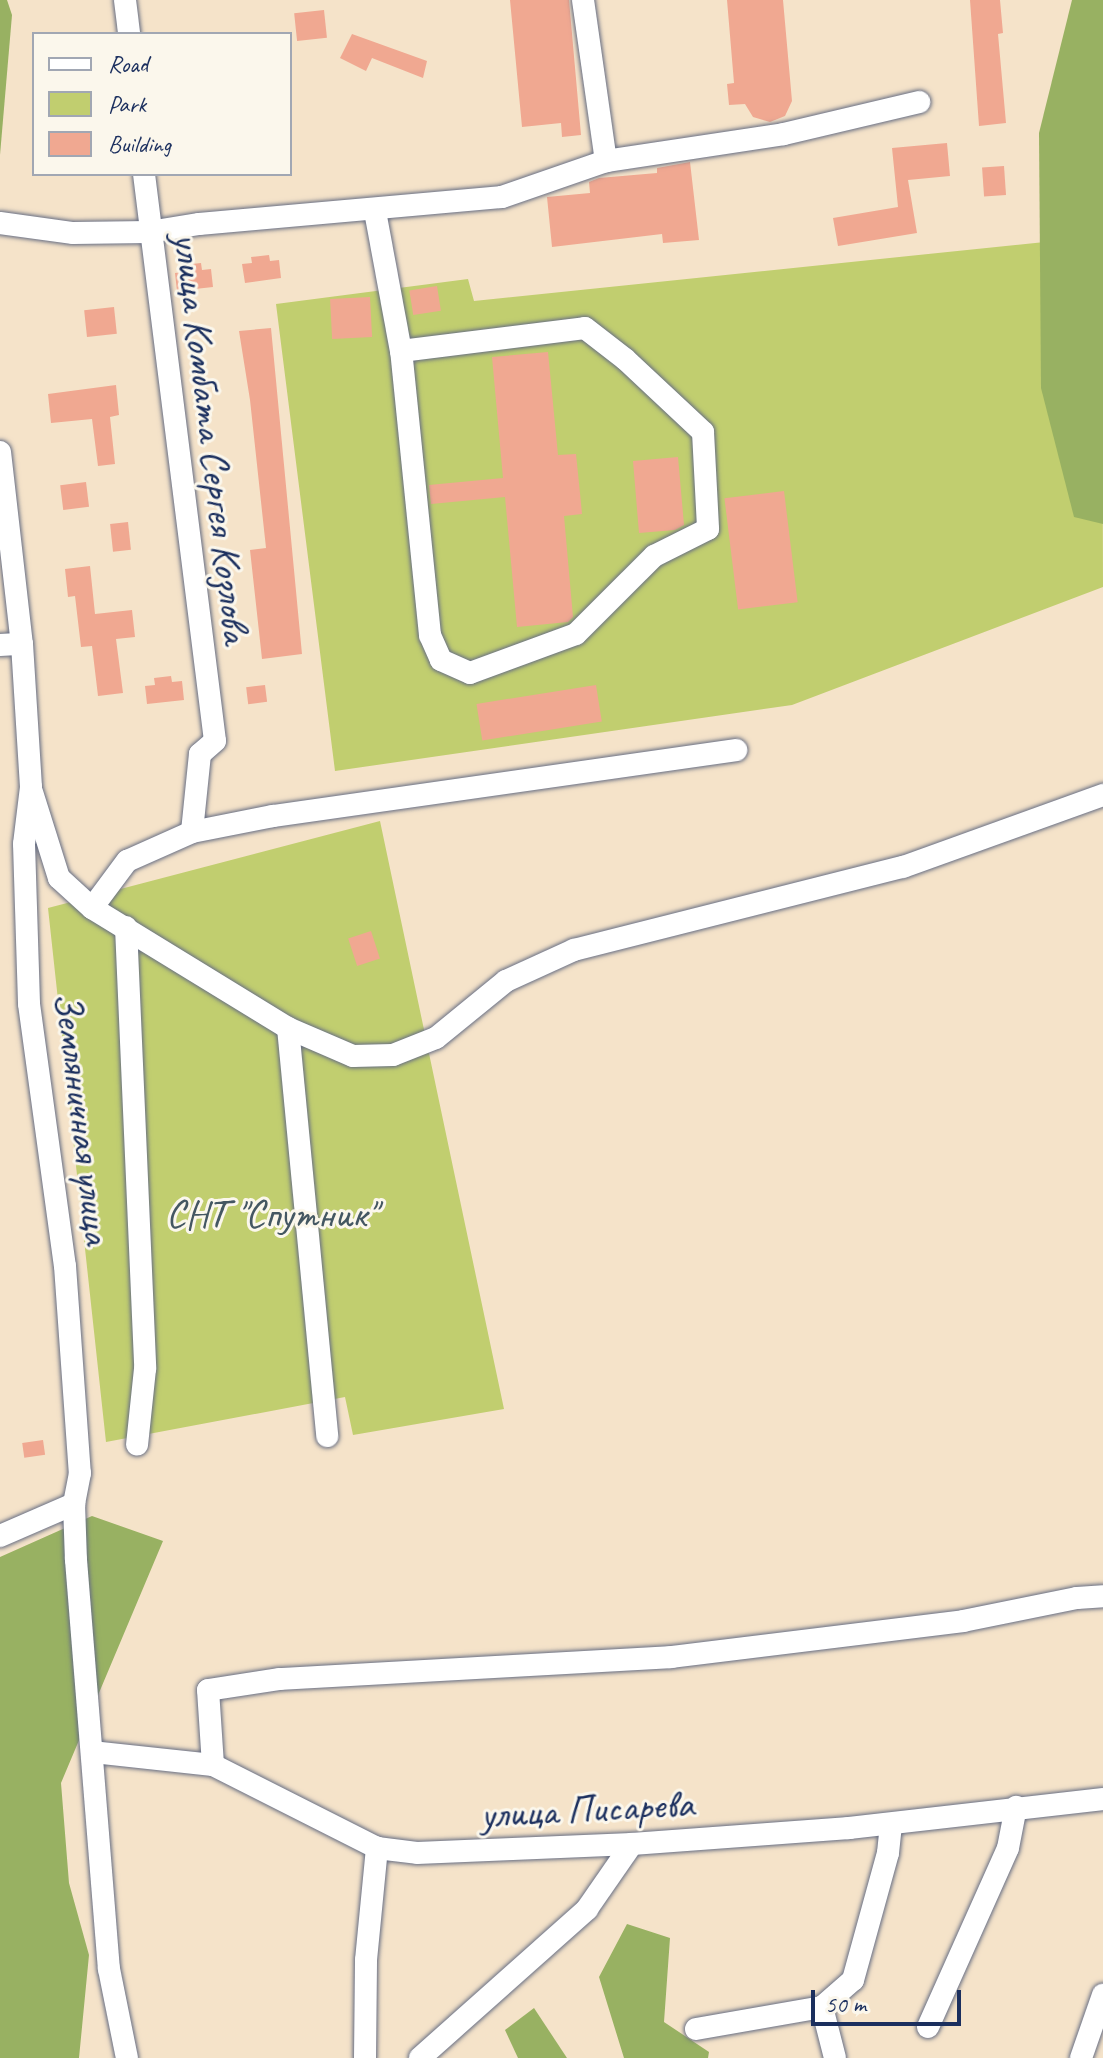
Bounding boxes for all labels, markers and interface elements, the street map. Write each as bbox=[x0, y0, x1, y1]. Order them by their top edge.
legend bbox=[32, 32, 292, 176]
text: Road bbox=[108, 49, 148, 79]
text: Park bbox=[108, 89, 146, 119]
text: Building bbox=[108, 129, 171, 159]
street label: улица Комбата Сергея Козлова bbox=[163, 233, 261, 643]
street label: Земляничная улица bbox=[44, 988, 122, 1248]
park label: СНТ "Спутник" bbox=[166, 1190, 376, 1238]
street label: улица Писарева bbox=[479, 1779, 695, 1839]
scale bar bbox=[815, 1974, 965, 2024]
text: 50 m bbox=[825, 1989, 866, 2019]

